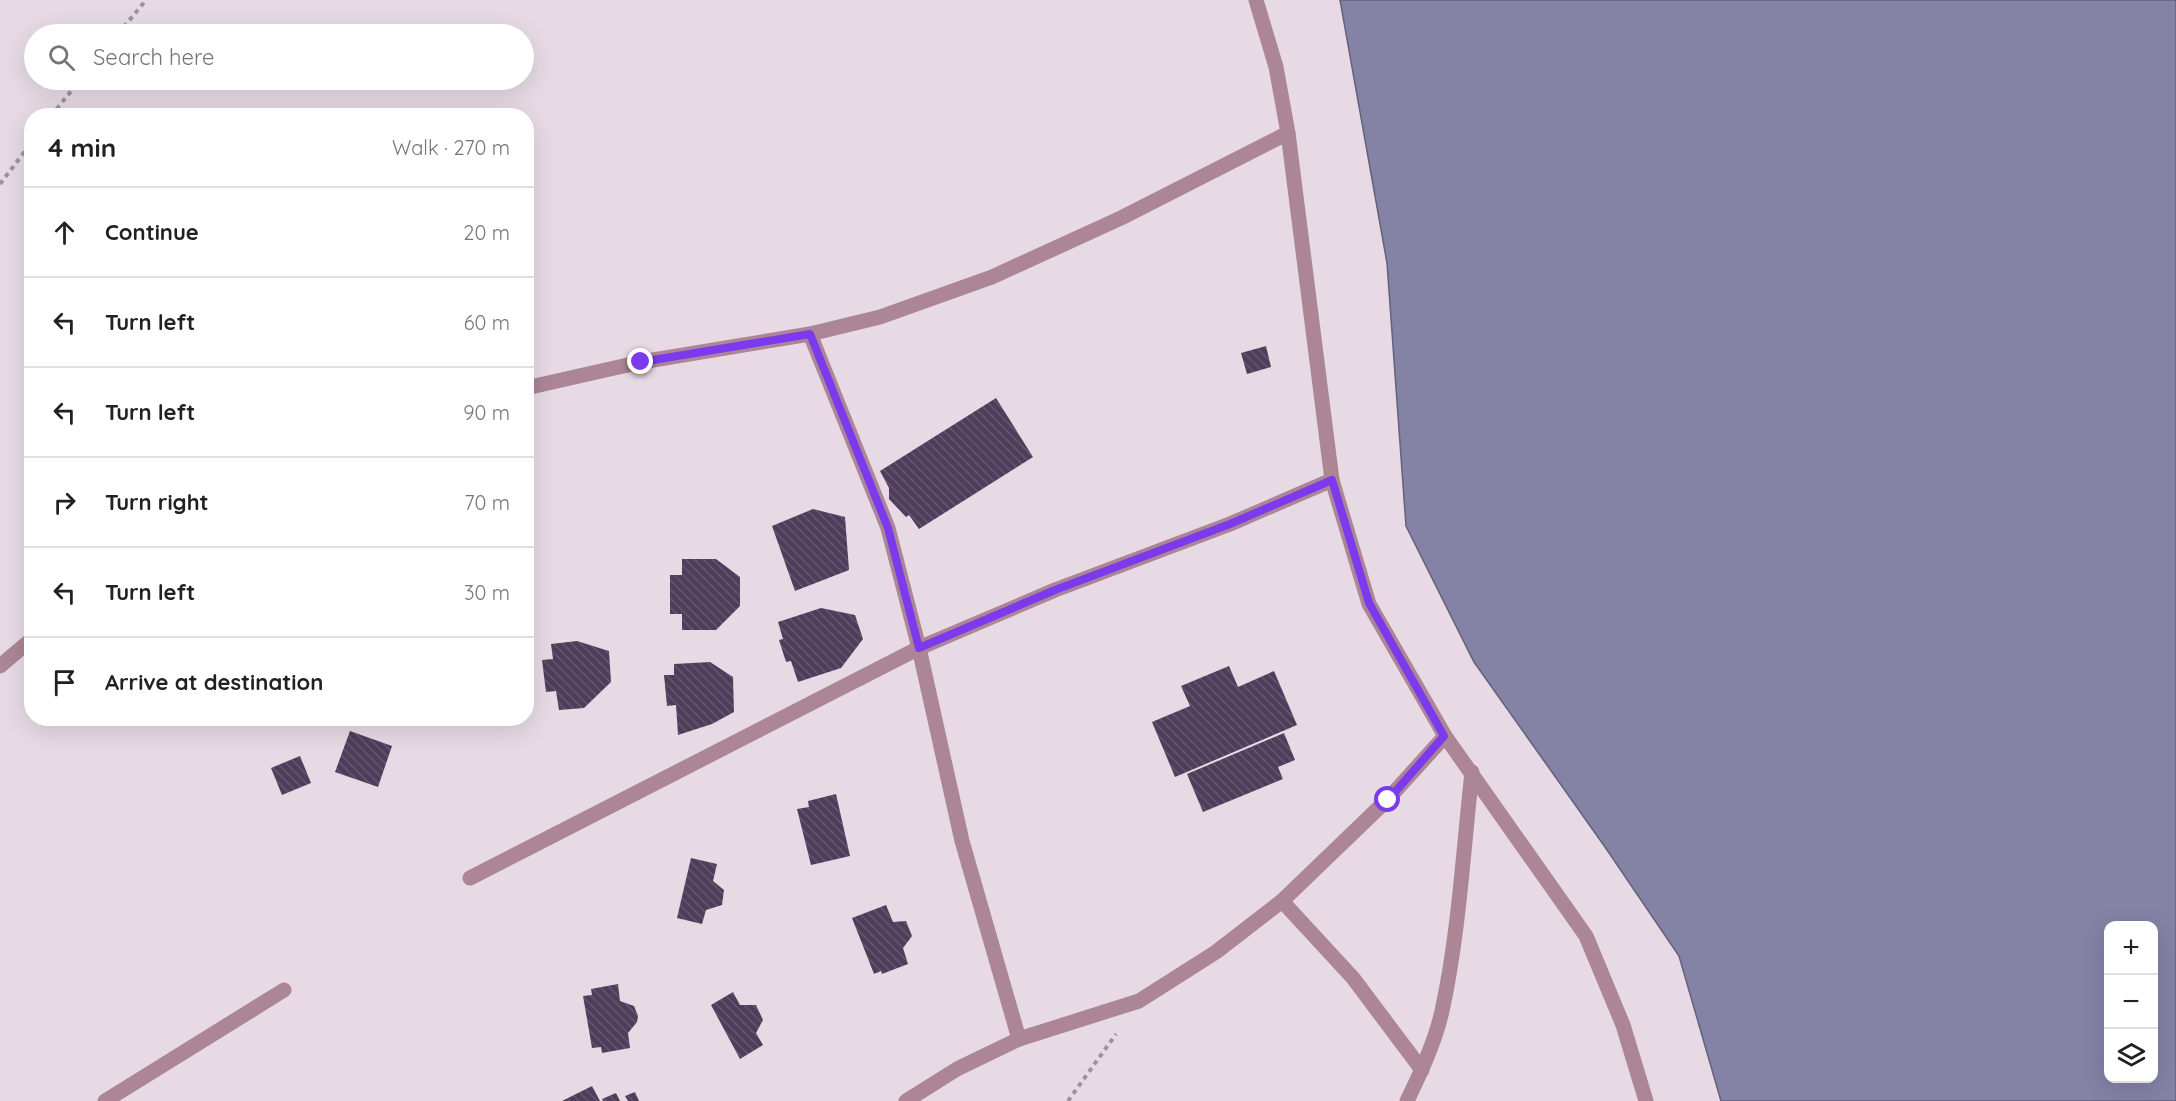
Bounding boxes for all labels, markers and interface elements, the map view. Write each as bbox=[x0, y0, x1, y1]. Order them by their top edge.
search box bbox=[24, 24, 534, 90]
icon: search bbox=[45, 41, 78, 74]
text: Search here bbox=[93, 43, 214, 71]
text: 4 min bbox=[48, 131, 116, 164]
text: Walk · 270 m bbox=[392, 135, 510, 160]
icon: ahead bbox=[48, 216, 81, 249]
text: Continue bbox=[105, 218, 199, 246]
text: 20 m bbox=[463, 220, 510, 245]
icon: left bbox=[48, 306, 81, 339]
text: Turn left bbox=[105, 308, 195, 336]
text: 60 m bbox=[464, 310, 510, 335]
route end bbox=[627, 348, 653, 374]
icon: left bbox=[48, 396, 81, 429]
text: Turn left bbox=[105, 398, 195, 426]
text: 90 m bbox=[463, 400, 510, 425]
icon: right bbox=[48, 486, 81, 519]
text: Turn right bbox=[105, 488, 209, 516]
text: 70 m bbox=[464, 490, 510, 515]
icon: left bbox=[48, 576, 81, 609]
text: Turn left bbox=[105, 578, 195, 606]
text: 30 m bbox=[464, 580, 510, 605]
icon: arrive bbox=[48, 666, 81, 699]
text: Arrive at destination bbox=[105, 668, 323, 696]
route start bbox=[1374, 786, 1400, 812]
map controls bbox=[2104, 921, 2158, 1083]
button: + bbox=[2104, 921, 2158, 975]
button: − bbox=[2104, 975, 2158, 1029]
button: layers bbox=[2104, 1029, 2158, 1083]

